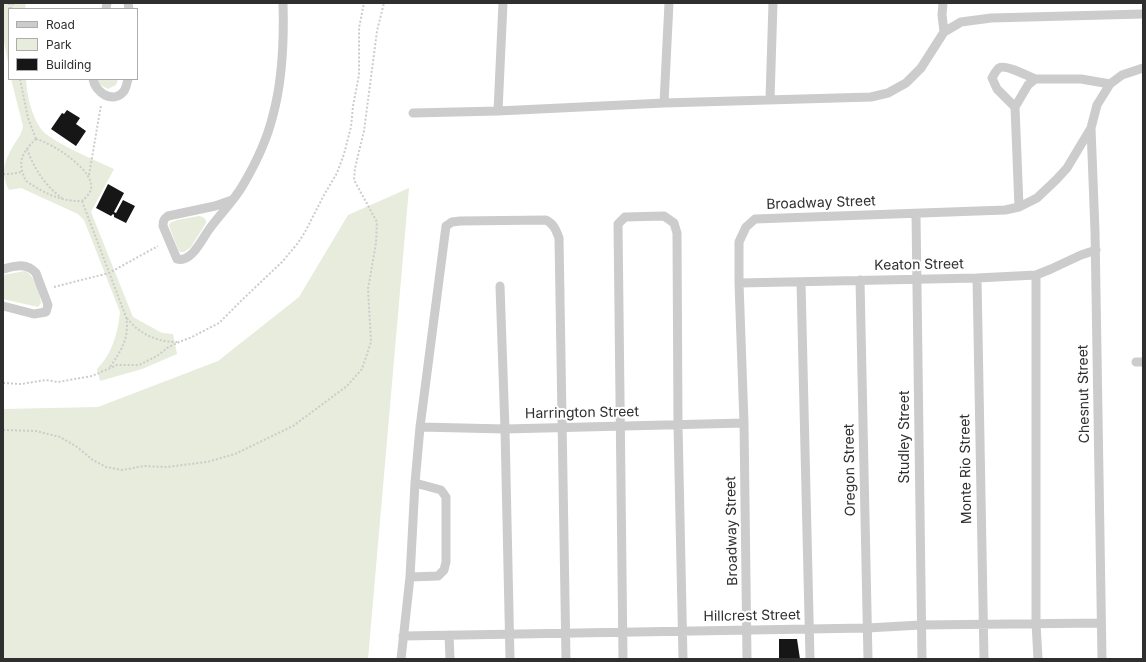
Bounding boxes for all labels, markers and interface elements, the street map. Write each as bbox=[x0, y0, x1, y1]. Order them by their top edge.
legend bbox=[8, 8, 138, 80]
text: Road bbox=[46, 17, 75, 32]
text: Park bbox=[46, 37, 72, 52]
text: Building bbox=[46, 57, 91, 72]
street label: Broadway Street bbox=[766, 193, 876, 213]
street label: Keaton Street bbox=[874, 256, 964, 274]
street label: Chesnut Street bbox=[1075, 345, 1093, 443]
street label: Studley Street bbox=[897, 390, 913, 484]
street label: Harrington Street bbox=[525, 404, 639, 422]
street label: Monte Rio Street bbox=[957, 414, 975, 524]
street label: Oregon Street bbox=[841, 424, 859, 516]
street label: Broadway Street bbox=[723, 476, 741, 586]
street label: Hillcrest Street bbox=[703, 607, 801, 625]

